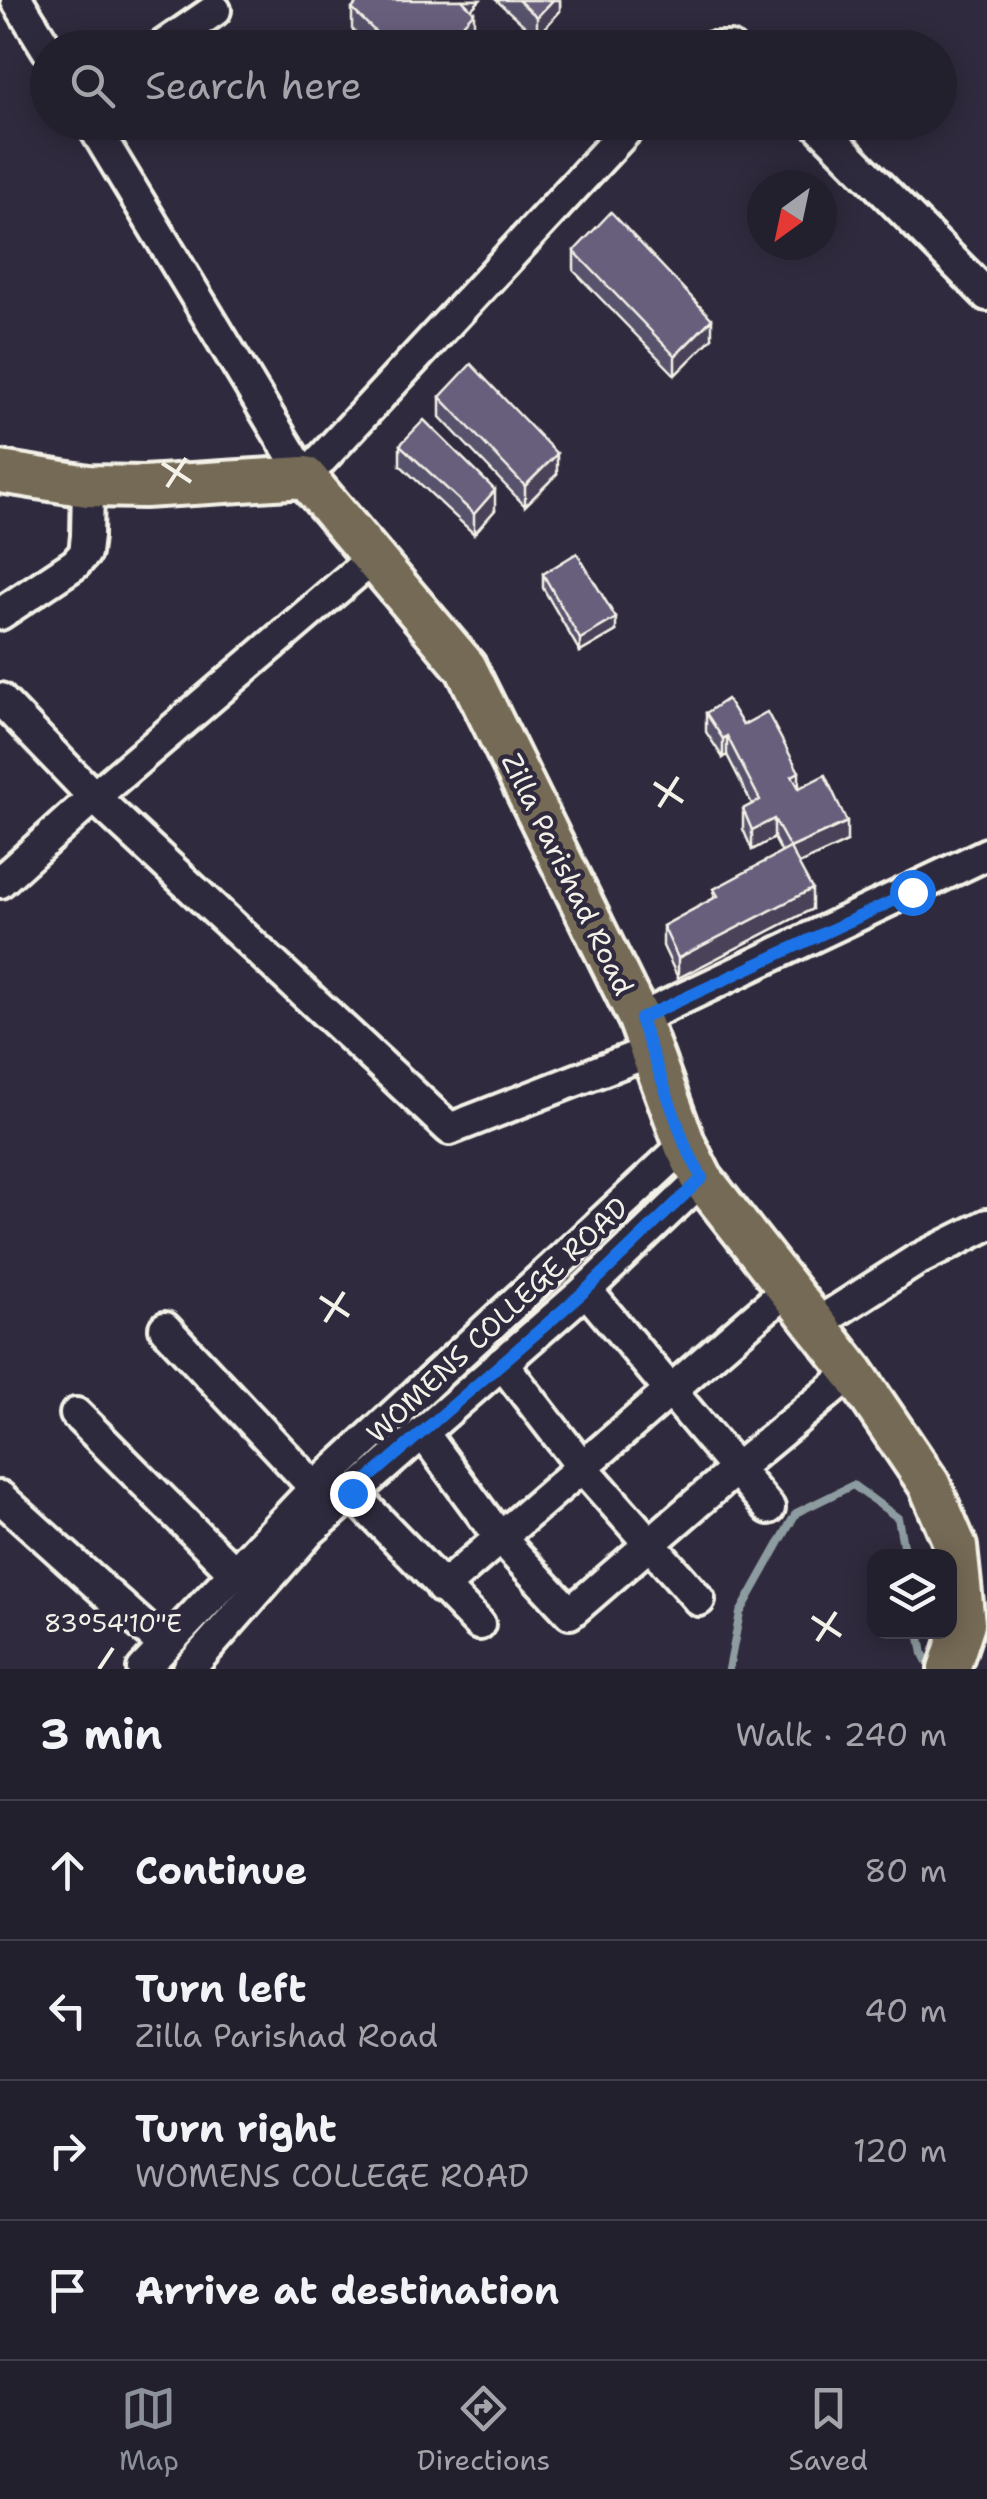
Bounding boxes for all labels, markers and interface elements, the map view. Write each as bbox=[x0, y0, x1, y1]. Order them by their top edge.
search box bbox=[30, 30, 957, 140]
icon: search bbox=[65, 58, 120, 113]
text: Search here bbox=[145, 60, 362, 111]
north arrow bbox=[747, 170, 837, 260]
street label: Zilla Parishad Road bbox=[493, 747, 643, 1001]
route start bbox=[890, 870, 936, 916]
street label: WOMENS COLLEGE ROAD bbox=[358, 1188, 636, 1452]
route end bbox=[330, 1471, 376, 1517]
map controls bbox=[867, 1549, 957, 1639]
button: layers bbox=[867, 1549, 957, 1639]
text: 83°54'10"E bbox=[44, 1606, 182, 1640]
text: 3 min bbox=[40, 1706, 162, 1762]
text: Walk · 240 m bbox=[735, 1713, 947, 1756]
icon: ahead bbox=[40, 1843, 95, 1898]
text: Continue bbox=[135, 1845, 307, 1896]
text: 80 m bbox=[864, 1849, 947, 1892]
text: Turn left bbox=[135, 1963, 307, 2014]
icon: left bbox=[40, 1983, 95, 2038]
text: 40 m bbox=[864, 1989, 947, 2032]
text: Zilla Parishad Road bbox=[135, 2014, 438, 2057]
text: Turn right bbox=[135, 2103, 337, 2154]
icon: right bbox=[40, 2123, 95, 2178]
text: 120 m bbox=[853, 2129, 947, 2172]
text: WOMENS COLLEGE ROAD bbox=[135, 2154, 529, 2197]
icon: arrive bbox=[40, 2263, 95, 2318]
text: Arrive at destination bbox=[135, 2265, 559, 2316]
tab: Map bbox=[119, 2381, 179, 2479]
tab: Directions bbox=[417, 2381, 550, 2479]
tab: Saved bbox=[788, 2381, 868, 2479]

